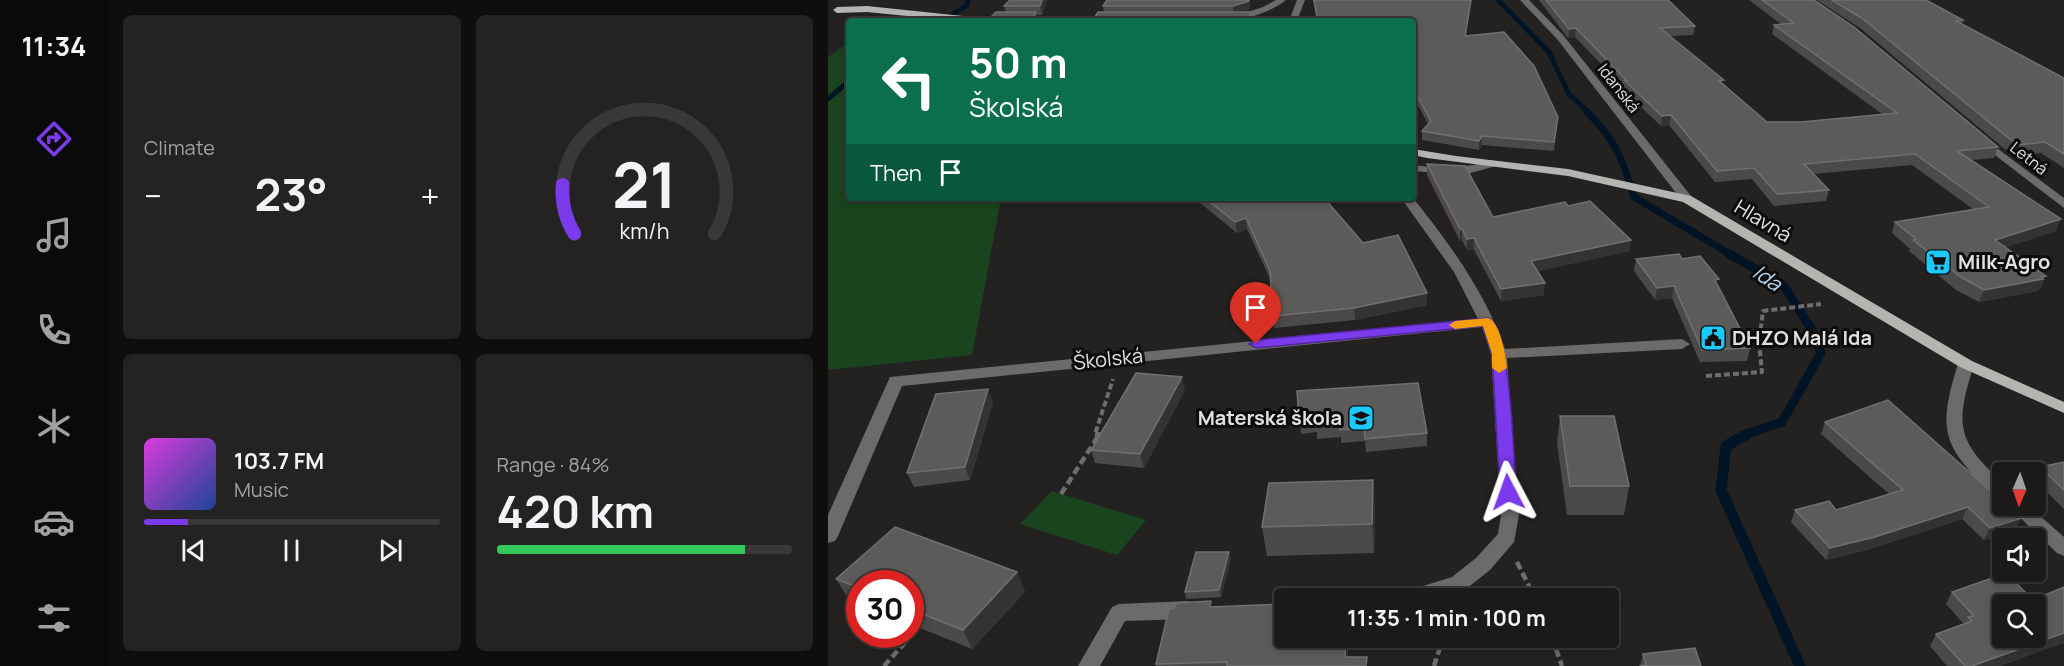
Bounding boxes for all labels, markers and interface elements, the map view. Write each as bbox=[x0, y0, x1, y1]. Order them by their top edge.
text: 11:34 bbox=[21, 27, 87, 64]
text: 50 m bbox=[969, 33, 1067, 91]
icon: left bbox=[870, 42, 948, 120]
street label: Idanská bbox=[1593, 59, 1645, 117]
text: Školská bbox=[969, 88, 1064, 125]
icon: directions bbox=[33, 118, 75, 160]
text: Climate bbox=[144, 134, 215, 161]
street label: Letná bbox=[2006, 136, 2052, 180]
text: 21 bbox=[612, 141, 676, 227]
icon: arrive bbox=[934, 156, 967, 189]
text: Then bbox=[870, 158, 922, 188]
text: 23° bbox=[255, 163, 328, 225]
text: − bbox=[144, 173, 162, 218]
text: + bbox=[420, 173, 439, 218]
street label: Hlavná bbox=[1730, 193, 1797, 248]
icon: music bbox=[33, 214, 75, 256]
text: km/h bbox=[619, 216, 669, 245]
supermarket icon: Milk-Agro bbox=[1923, 247, 1953, 277]
place label: Milk-Agro bbox=[1958, 248, 2050, 275]
water label: Ida bbox=[1748, 257, 1789, 298]
pin bbox=[1230, 282, 1281, 344]
icon: arrive bbox=[1239, 291, 1272, 324]
icon: phone bbox=[33, 309, 75, 351]
public building icon: DHZO Malá Ida bbox=[1698, 323, 1728, 353]
place label: DHZO Malá Ida bbox=[1732, 324, 1872, 351]
street label: Školská bbox=[1072, 341, 1144, 376]
school or university icon: Materská škola bbox=[1346, 403, 1376, 433]
place label: Materská škola bbox=[1198, 404, 1342, 431]
icon: climate bbox=[33, 405, 75, 447]
text: 103.7 FM bbox=[234, 446, 324, 476]
text: Range · 84% bbox=[497, 451, 610, 478]
position arrow bbox=[1476, 460, 1540, 524]
north arrow bbox=[1992, 462, 2046, 516]
map controls bbox=[1992, 462, 2046, 648]
text: Music bbox=[234, 476, 289, 503]
text: 420 km bbox=[497, 480, 654, 542]
icon: car bbox=[33, 501, 75, 543]
button: sound bbox=[1992, 528, 2046, 582]
icon: previous bbox=[177, 534, 210, 567]
icon: pause bbox=[275, 534, 308, 567]
icon: next bbox=[374, 534, 407, 567]
speed limit sign: 30 bbox=[846, 570, 924, 648]
button: search bbox=[1992, 594, 2046, 648]
icon: filters bbox=[33, 597, 75, 639]
text: 11:35 · 1 min · 100 m bbox=[1347, 603, 1546, 633]

